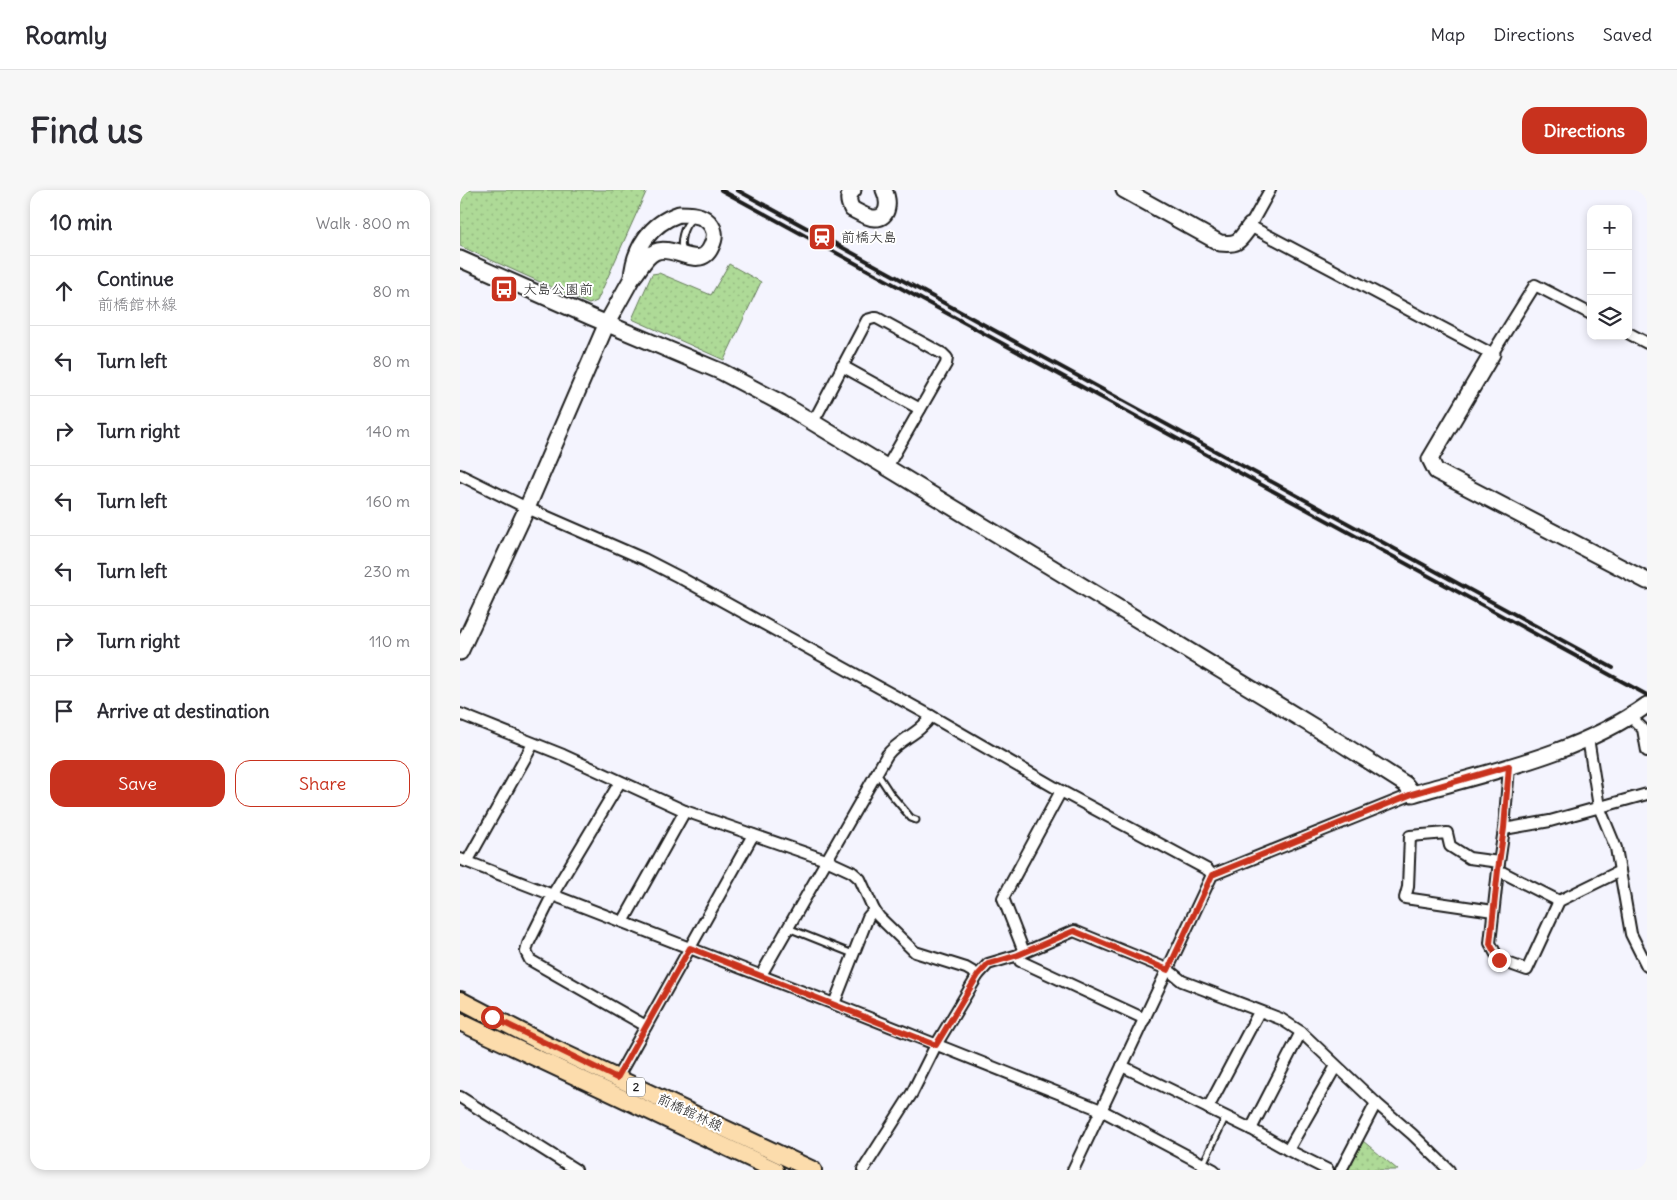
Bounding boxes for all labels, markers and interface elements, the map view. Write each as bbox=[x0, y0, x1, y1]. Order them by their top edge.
text: Roamly bbox=[25, 20, 107, 50]
text: Map bbox=[1430, 23, 1465, 46]
text: Directions bbox=[1493, 23, 1575, 46]
text: Saved bbox=[1603, 23, 1652, 46]
button: Directions bbox=[1522, 107, 1647, 154]
text: Find us bbox=[30, 108, 143, 152]
map controls bbox=[1587, 205, 1632, 340]
button: + bbox=[1587, 205, 1632, 250]
text: 10 min bbox=[50, 209, 112, 236]
text: Walk · 800 m bbox=[316, 213, 410, 233]
station icon: 前橋大島 bbox=[807, 222, 837, 252]
place label: 前橋大島 bbox=[841, 228, 897, 246]
button: − bbox=[1587, 250, 1632, 295]
text: Continue bbox=[97, 267, 174, 291]
bus stop icon: 大島公園前 bbox=[489, 274, 519, 304]
icon: ahead bbox=[50, 277, 78, 305]
place label: 大島公園前 bbox=[523, 280, 593, 298]
text: 80 m bbox=[372, 281, 410, 301]
text: 前橋館林線 bbox=[97, 294, 177, 314]
button: layers bbox=[1587, 295, 1632, 340]
icon: left bbox=[50, 347, 78, 375]
text: Turn left bbox=[97, 349, 167, 373]
text: 80 m bbox=[372, 351, 410, 371]
icon: right bbox=[50, 417, 78, 445]
text: Turn right bbox=[97, 419, 180, 443]
text: 140 m bbox=[366, 421, 410, 441]
icon: left bbox=[50, 487, 78, 515]
text: Turn left bbox=[97, 489, 167, 513]
text: 160 m bbox=[366, 491, 410, 511]
icon: left bbox=[50, 557, 78, 585]
text: Turn left bbox=[97, 559, 167, 583]
text: 230 m bbox=[364, 561, 410, 581]
icon: right bbox=[50, 627, 78, 655]
text: Turn right bbox=[97, 629, 180, 653]
text: 110 m bbox=[369, 631, 410, 651]
icon: arrive bbox=[50, 697, 78, 725]
text: Arrive at destination bbox=[97, 699, 270, 723]
button: Save bbox=[50, 760, 225, 807]
button: Share bbox=[235, 760, 410, 807]
route end bbox=[1488, 949, 1511, 972]
route start bbox=[481, 1006, 504, 1029]
road number: 2 bbox=[627, 1078, 645, 1096]
street label: 前橋館林線 bbox=[654, 1089, 726, 1135]

